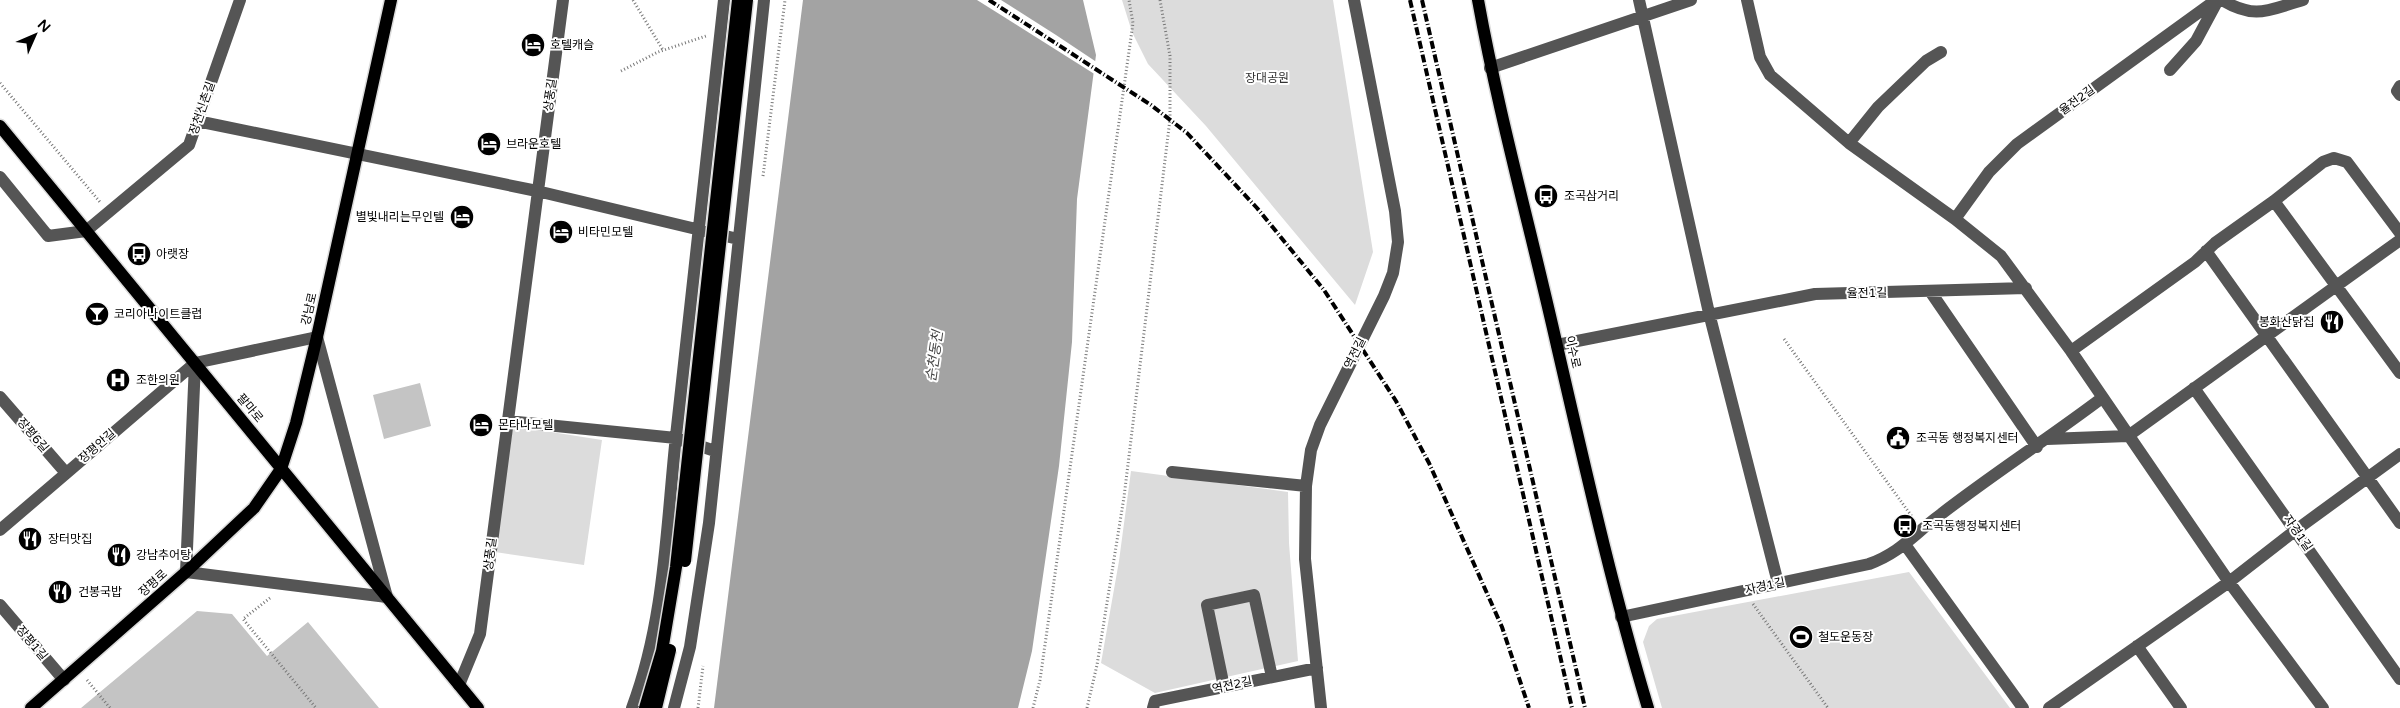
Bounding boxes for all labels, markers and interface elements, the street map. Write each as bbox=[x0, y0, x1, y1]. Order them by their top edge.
north arrow bbox=[10, 10, 60, 60]
text: N bbox=[34, 16, 54, 36]
hotel icon: 호텔캐슬 bbox=[520, 32, 546, 58]
place label: 호텔캐슬 bbox=[550, 38, 594, 52]
park label: 장대공원 bbox=[1245, 71, 1289, 85]
street label: 상풍길 bbox=[541, 78, 559, 112]
street label: 장천신촌길 bbox=[186, 80, 218, 136]
street label: 율전2길 bbox=[2056, 82, 2098, 118]
hotel icon: 브라운호텔 bbox=[476, 131, 502, 157]
place label: 브라운호텔 bbox=[506, 137, 561, 151]
bus stop icon: 조곡삼거리 bbox=[1533, 183, 1559, 209]
place label: 조곡삼거리 bbox=[1564, 189, 1619, 203]
hotel icon: 별빛내리는무인텔 bbox=[449, 204, 475, 230]
place label: 별빛내리는무인텔 bbox=[356, 210, 444, 224]
hotel icon: 비타민모텔 bbox=[548, 219, 574, 245]
place label: 비타민모텔 bbox=[578, 225, 633, 239]
bus stop icon: 아랫장 bbox=[126, 241, 152, 267]
place label: 아랫장 bbox=[156, 247, 189, 261]
street label: 율전1길 bbox=[1847, 286, 1887, 300]
street label: 강남로 bbox=[298, 291, 320, 327]
bar icon: 코리아나이트클럽 bbox=[84, 301, 110, 327]
place label: 코리아나이트클럽 bbox=[114, 307, 202, 321]
restaurant icon: 봉화산닭집 bbox=[2319, 309, 2345, 335]
place label: 봉화산닭집 bbox=[2259, 315, 2314, 329]
water label: 순천동천 bbox=[922, 328, 947, 383]
street label: 이수로 bbox=[1562, 334, 1584, 370]
street label: 역전길 bbox=[1341, 335, 1369, 371]
hospital icon: 조한의원 bbox=[105, 367, 131, 393]
place label: 조한의원 bbox=[136, 373, 180, 387]
street label: 팔마로 bbox=[234, 391, 266, 425]
hotel icon: 몬타나모텔 bbox=[468, 412, 494, 438]
street label: 장평6길 bbox=[14, 415, 52, 455]
place label: 몬타나모텔 bbox=[498, 418, 553, 432]
public building icon: 조곡동 행정복지센터 bbox=[1885, 425, 1911, 451]
street label: 장평안길 bbox=[76, 426, 118, 466]
place label: 조곡동 행정복지센터 bbox=[1916, 431, 2018, 445]
street label: 자경1길 bbox=[2281, 512, 2315, 554]
bus stop icon: 조곡동행정복지센터 bbox=[1892, 513, 1918, 539]
place label: 조곡동행정복지센터 bbox=[1922, 519, 2021, 533]
restaurant icon: 장터맛집 bbox=[17, 526, 43, 552]
place label: 장터맛집 bbox=[48, 532, 92, 546]
street label: 상풍길 bbox=[481, 537, 499, 571]
restaurant icon: 강남추어탕 bbox=[106, 542, 132, 568]
place label: 강남추어탕 bbox=[136, 548, 191, 562]
street label: 장평로 bbox=[136, 567, 170, 599]
street label: 자경1길 bbox=[1744, 575, 1786, 597]
restaurant icon: 건봉국밥 bbox=[47, 579, 73, 605]
place label: 건봉국밥 bbox=[78, 585, 122, 599]
street label: 장평1길 bbox=[14, 623, 50, 663]
sports icon: 철도운동장 bbox=[1788, 624, 1814, 650]
place label: 철도운동장 bbox=[1818, 630, 1873, 644]
street label: 역전2길 bbox=[1211, 674, 1253, 696]

